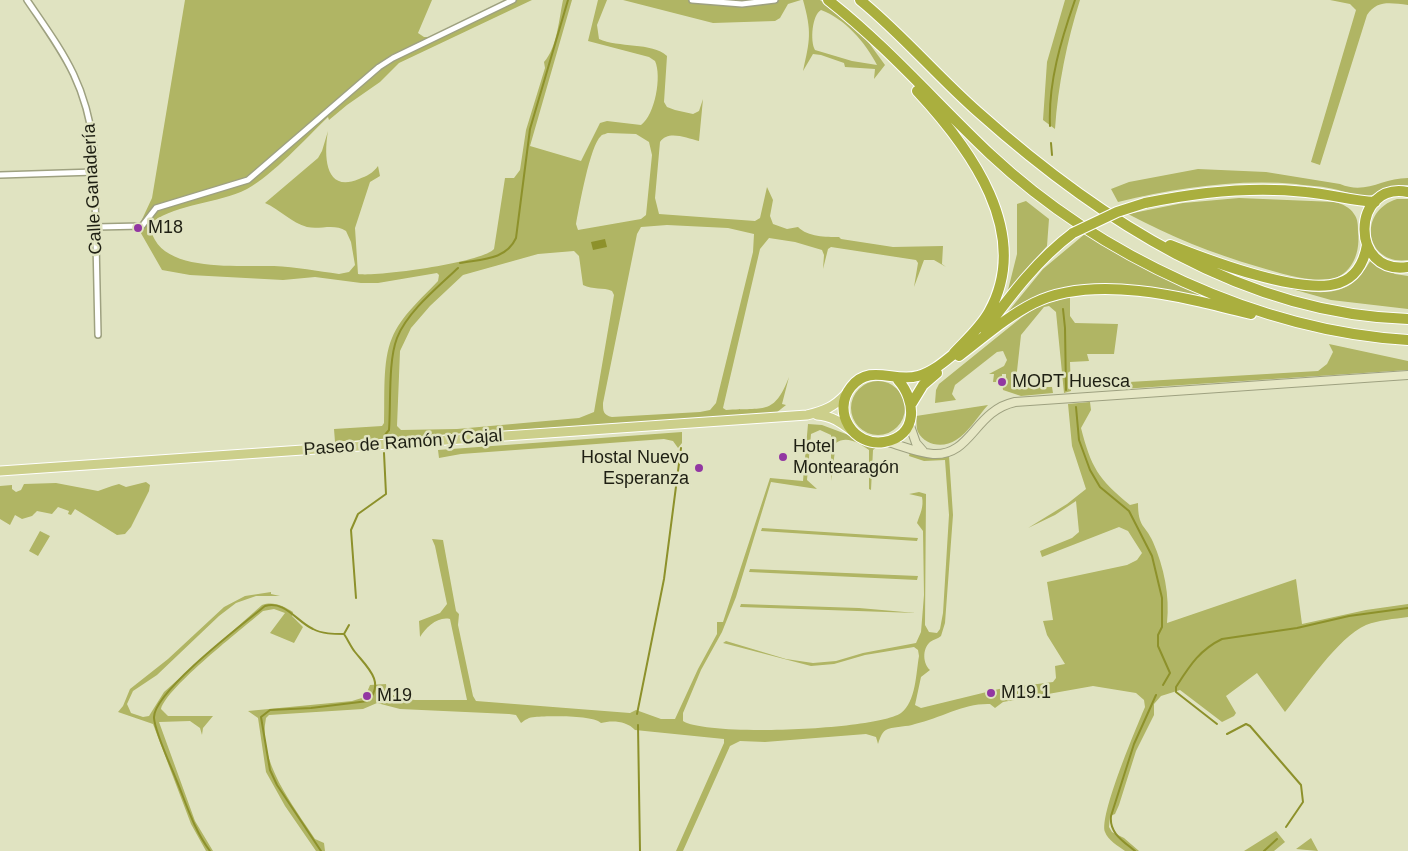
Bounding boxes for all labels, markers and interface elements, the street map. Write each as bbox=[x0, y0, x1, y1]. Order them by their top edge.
street label: Calle Ganadería bbox=[79, 123, 107, 255]
place label: M18 bbox=[148, 217, 183, 239]
marker: M18 bbox=[132, 222, 144, 234]
place label: MOPT Huesca bbox=[1012, 371, 1130, 393]
marker: MOPT Huesca bbox=[996, 376, 1008, 388]
street label: Paseo de Ramón y Cajal bbox=[303, 425, 503, 461]
place label: Hotel Montearagón bbox=[793, 436, 899, 478]
place label: Hostal Nuevo Esperanza bbox=[581, 447, 689, 489]
marker: Hotel Montearagón bbox=[777, 451, 789, 463]
marker: Hostal Nuevo Esperanza bbox=[693, 462, 705, 474]
place label: M19.1 bbox=[1001, 682, 1051, 704]
place label: M19 bbox=[377, 685, 412, 707]
marker: M19.1 bbox=[985, 687, 997, 699]
marker: M19 bbox=[361, 690, 373, 702]

